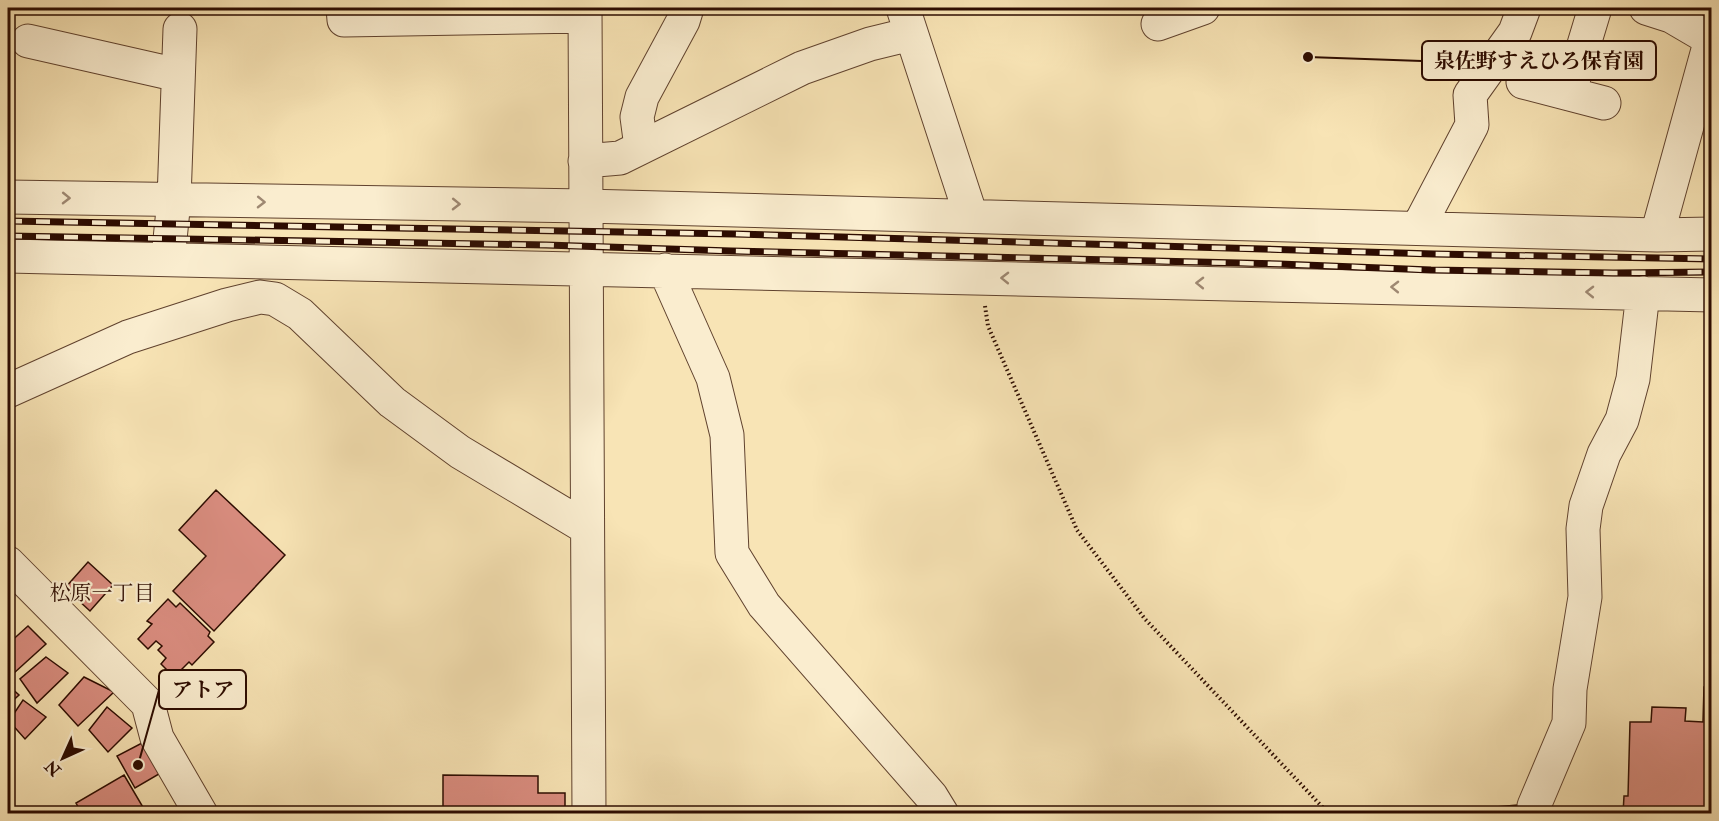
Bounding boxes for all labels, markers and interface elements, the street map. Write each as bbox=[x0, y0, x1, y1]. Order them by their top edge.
callout: 泉佐野すえひろ保育園 bbox=[1422, 41, 1656, 80]
text: 泉佐野すえひろ保育園 bbox=[1434, 48, 1644, 75]
one-way arrow bbox=[61, 192, 70, 205]
one-way arrow bbox=[256, 195, 265, 208]
one-way arrow bbox=[451, 198, 460, 210]
one-way arrow bbox=[1001, 272, 1010, 285]
one-way arrow bbox=[1196, 277, 1205, 289]
one-way arrow bbox=[1391, 281, 1400, 294]
one-way arrow bbox=[1586, 286, 1595, 298]
district label: 松原一丁目 bbox=[50, 580, 155, 607]
callout: アトア bbox=[159, 670, 246, 709]
text: アトア bbox=[172, 677, 234, 704]
north arrow bbox=[33, 728, 93, 788]
text: N bbox=[40, 755, 66, 781]

